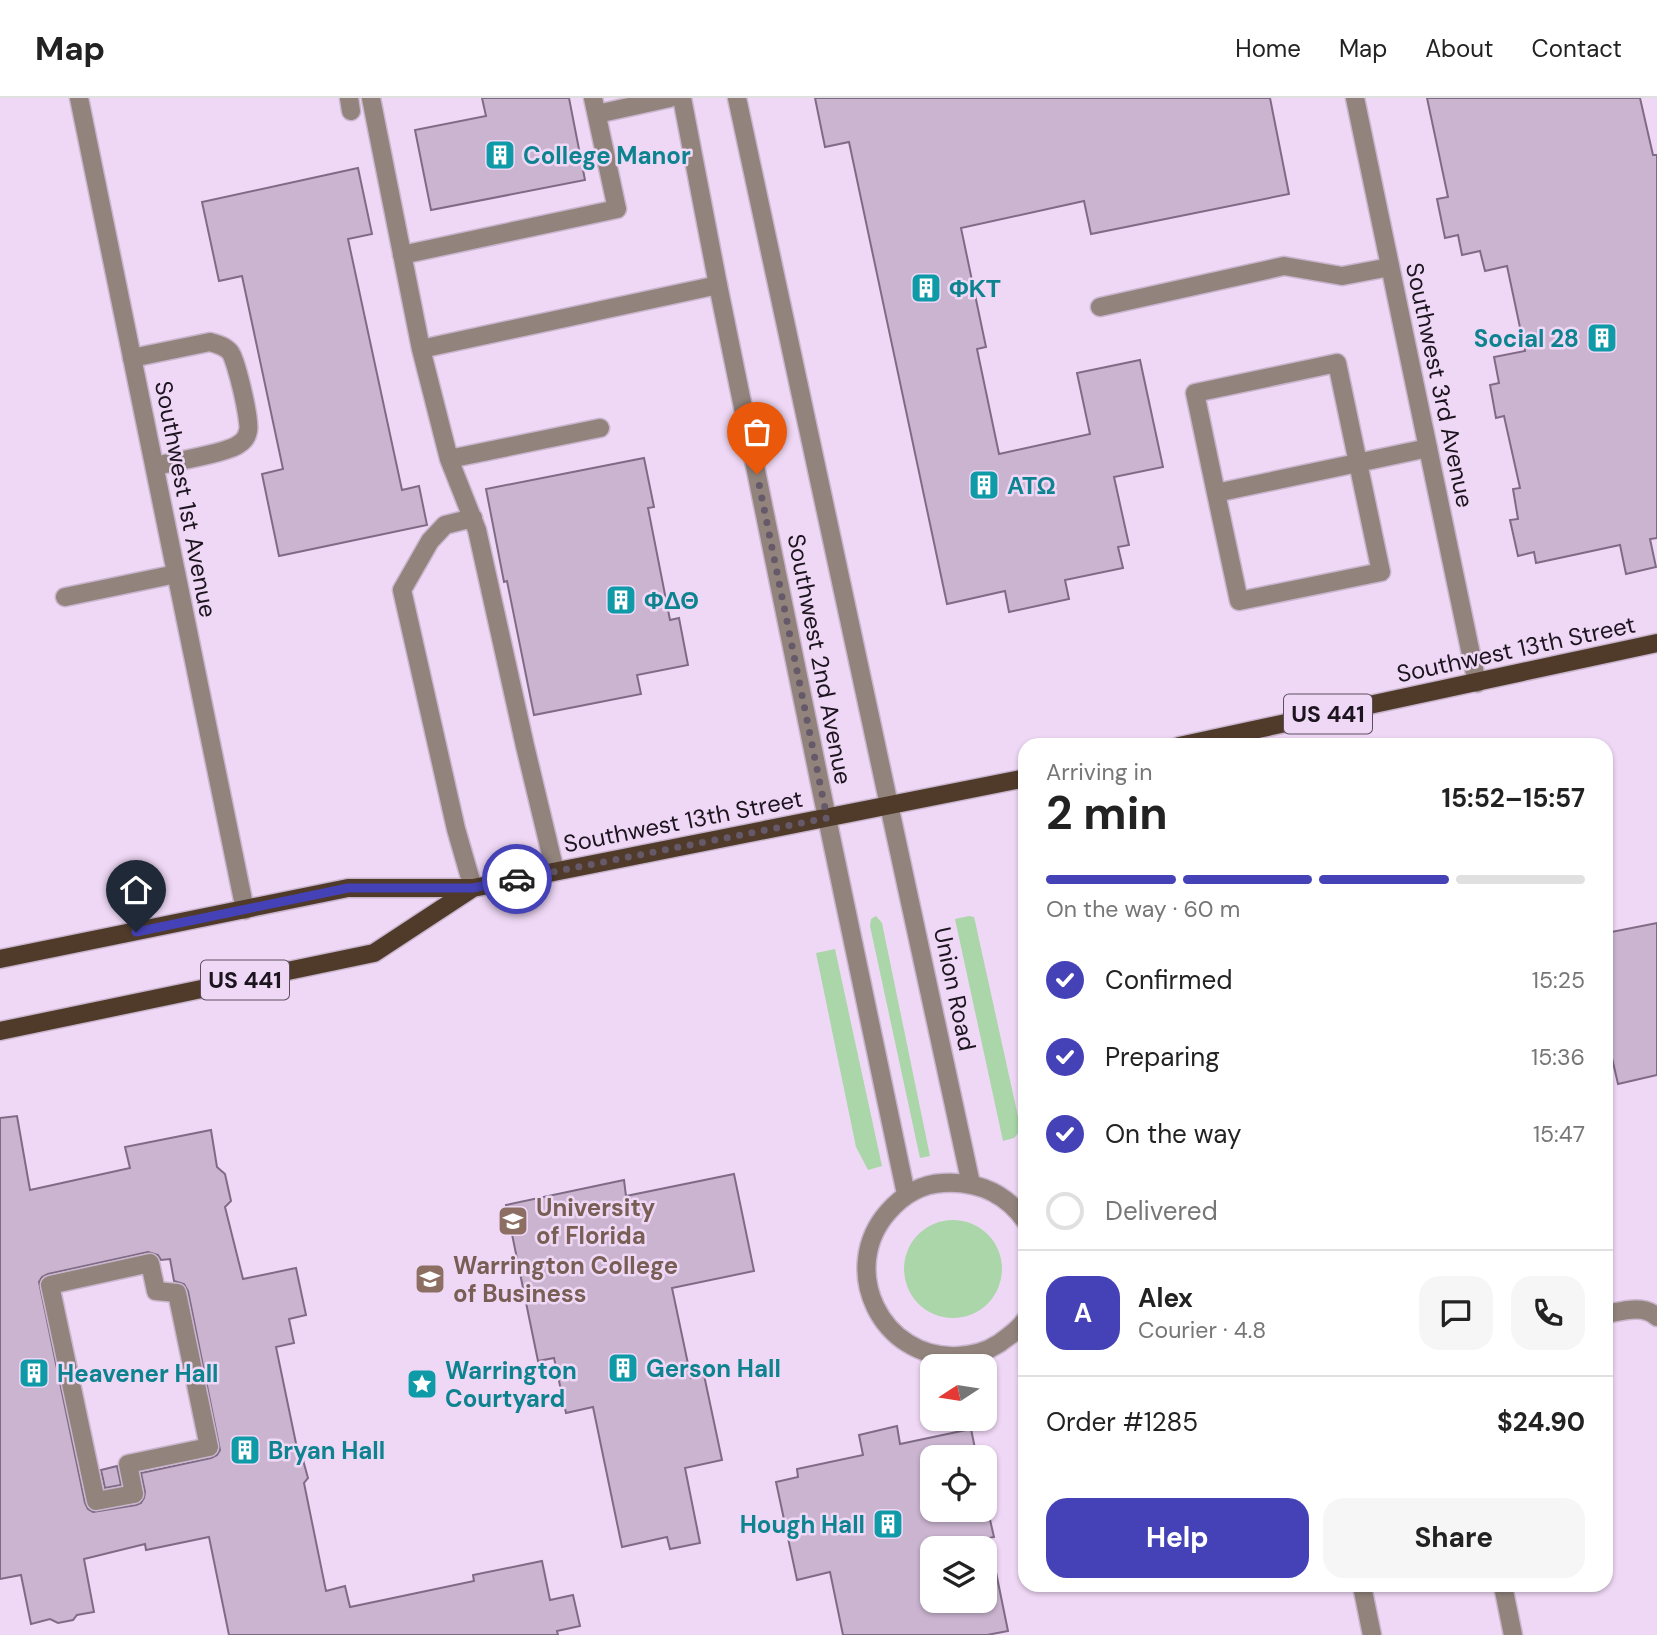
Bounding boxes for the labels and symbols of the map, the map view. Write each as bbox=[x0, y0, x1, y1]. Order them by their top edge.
building icon: College Manor bbox=[483, 138, 517, 172]
place label: College Manor bbox=[523, 140, 691, 171]
street label: Southwest 3rd Avenue bbox=[1399, 260, 1481, 510]
building icon: ΦΚΤ bbox=[909, 271, 943, 305]
place label: ΦΚΤ bbox=[949, 273, 1001, 304]
building icon: Social 28 bbox=[1585, 321, 1619, 355]
place label: Social 28 bbox=[1474, 323, 1579, 354]
street label: Southwest 1st Avenue bbox=[148, 378, 224, 620]
pin bbox=[727, 402, 787, 474]
building icon: ΑΤΩ bbox=[967, 468, 1001, 502]
place label: ΑΤΩ bbox=[1007, 470, 1056, 501]
street label: Southwest 2nd Avenue bbox=[781, 531, 859, 787]
building icon: ΦΔΘ bbox=[604, 583, 638, 617]
place label: ΦΔΘ bbox=[644, 585, 699, 616]
street label: Southwest 13th Street bbox=[1394, 609, 1638, 689]
road number: US 441 bbox=[1284, 694, 1372, 734]
street label: Southwest 13th Street bbox=[561, 783, 805, 859]
courier bbox=[482, 844, 552, 914]
pin bbox=[106, 860, 166, 932]
street label: Union Road bbox=[927, 924, 983, 1054]
road number: US 441 bbox=[201, 960, 289, 1000]
place label: University of Florida bbox=[536, 1192, 656, 1251]
school or university icon: University of Florida bbox=[496, 1204, 530, 1238]
place label: Warrington College of Business bbox=[453, 1250, 678, 1309]
school or university icon: Warrington College of Business bbox=[413, 1262, 447, 1296]
building icon: Gerson Hall bbox=[606, 1351, 640, 1385]
place label: Gerson Hall bbox=[646, 1353, 781, 1384]
north arrow bbox=[920, 1354, 998, 1432]
place label: Warrington Courtyard bbox=[445, 1355, 577, 1414]
building icon: Heavener Hall bbox=[17, 1356, 51, 1390]
place label: Heavener Hall bbox=[57, 1358, 218, 1389]
place icon: Warrington Courtyard bbox=[405, 1367, 439, 1401]
building icon: Bryan Hall bbox=[228, 1433, 262, 1467]
place label: Bryan Hall bbox=[268, 1435, 385, 1466]
building icon: Hough Hall bbox=[871, 1507, 905, 1541]
place label: Hough Hall bbox=[740, 1509, 865, 1540]

